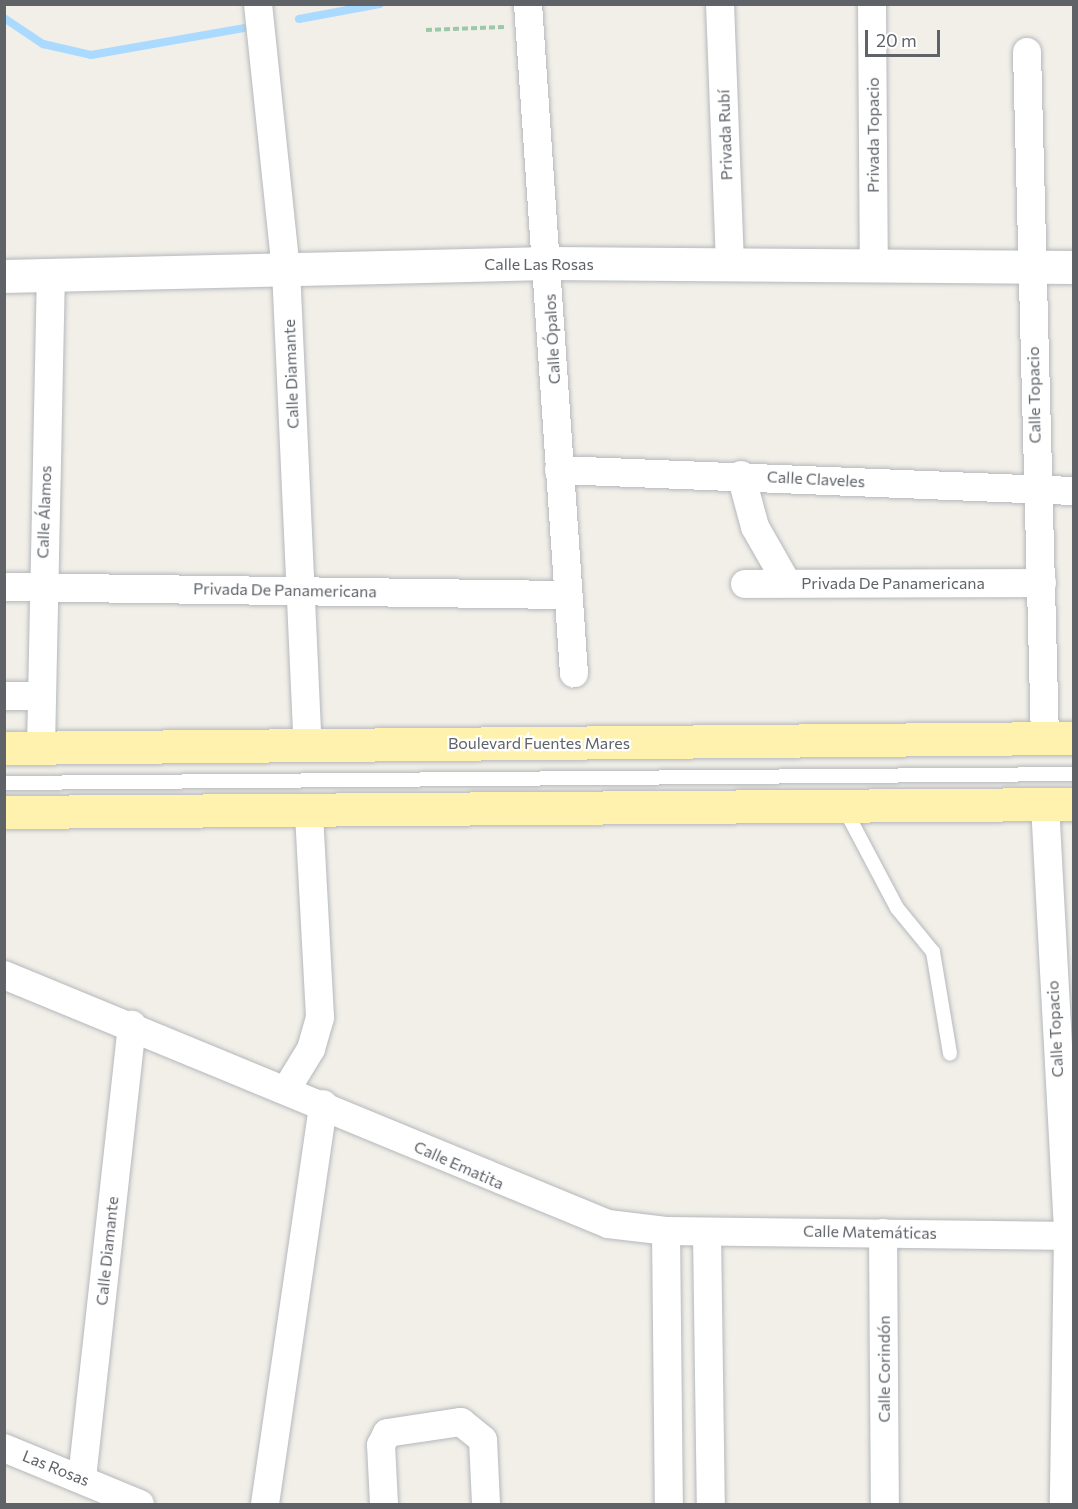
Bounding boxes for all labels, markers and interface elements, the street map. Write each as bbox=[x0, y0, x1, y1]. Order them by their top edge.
scale bar bbox=[868, 18, 943, 56]
text: 20 m bbox=[876, 29, 917, 51]
street label: Privada Topacio bbox=[863, 77, 883, 193]
street label: Privada Rubí bbox=[714, 89, 736, 181]
street label: Calle Las Rosas bbox=[484, 254, 594, 274]
street label: Calle Ópalos bbox=[540, 293, 564, 385]
street label: Calle Diamante bbox=[279, 319, 303, 429]
street label: Calle Topacio bbox=[1024, 346, 1044, 444]
street label: Calle Álamos bbox=[33, 465, 55, 559]
street label: Calle Claveles bbox=[766, 467, 866, 491]
street label: Privada De Panamericana bbox=[801, 573, 985, 593]
street label: Privada De Panamericana bbox=[193, 579, 377, 601]
street label: Boulevard Fuentes Mares bbox=[448, 733, 630, 753]
street label: Calle Topacio bbox=[1043, 980, 1067, 1078]
street label: Calle Ematita bbox=[411, 1137, 507, 1193]
street label: Calle Diamante bbox=[92, 1195, 122, 1307]
street label: Calle Matemáticas bbox=[803, 1221, 937, 1243]
street label: Calle Corindón bbox=[874, 1315, 894, 1423]
street label: Las Rosas bbox=[20, 1446, 92, 1490]

